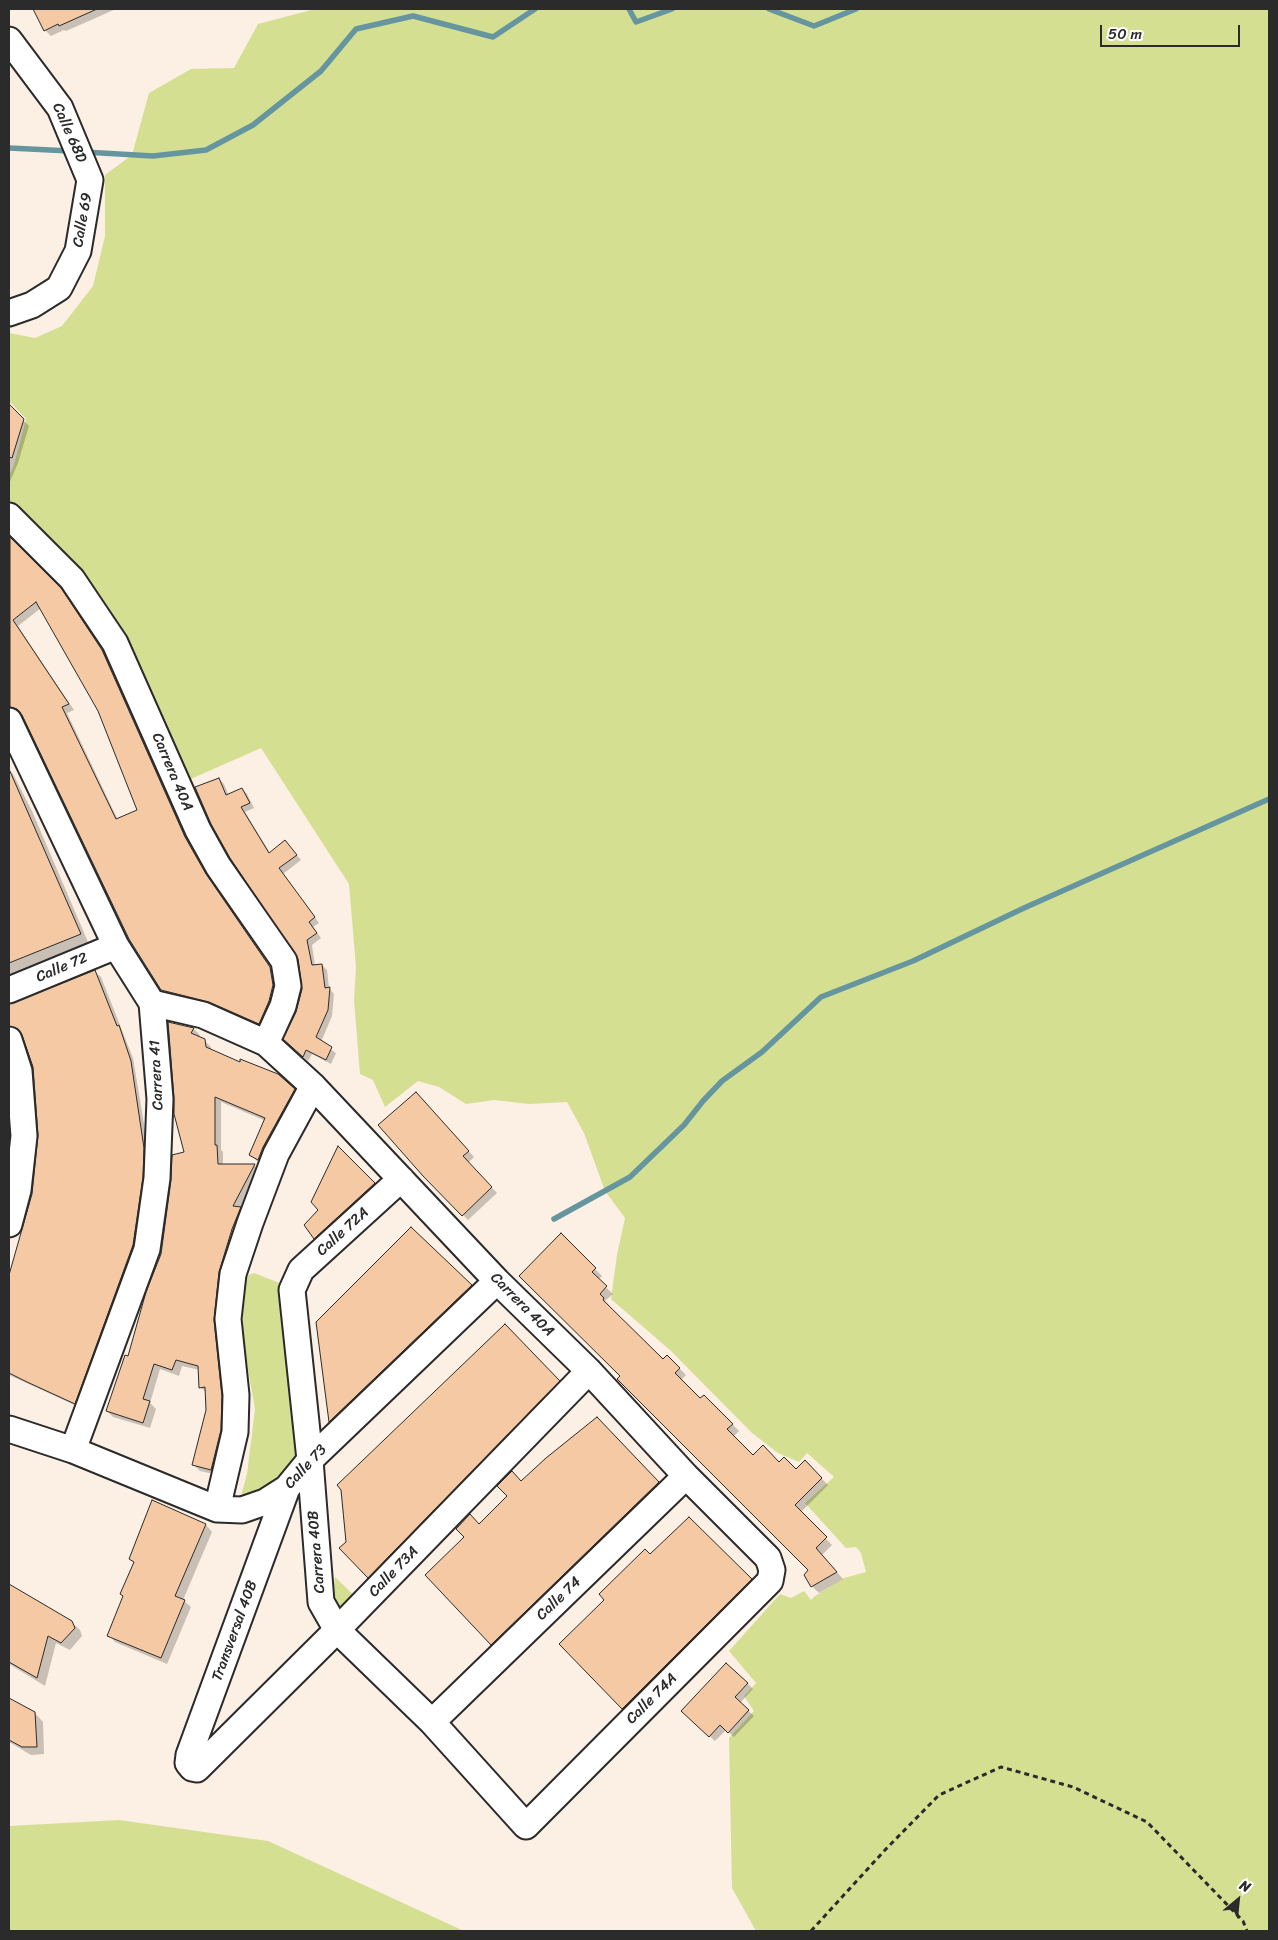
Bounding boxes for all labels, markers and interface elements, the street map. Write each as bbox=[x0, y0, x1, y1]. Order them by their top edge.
scale bar bbox=[1103, 15, 1243, 47]
text: 50 m bbox=[1108, 21, 1142, 47]
street label: Calle 68D bbox=[48, 100, 90, 166]
street label: Calle 69 bbox=[69, 191, 97, 249]
street label: Carrera 40A bbox=[147, 730, 197, 814]
street label: Calle 72 bbox=[34, 949, 90, 987]
street label: Carrera 41 bbox=[146, 1039, 168, 1111]
street label: Calle 72A bbox=[313, 1204, 373, 1260]
street label: Carrera 40A bbox=[486, 1269, 558, 1341]
street label: Calle 73 bbox=[281, 1441, 331, 1493]
street label: Carrera 40B bbox=[304, 1510, 330, 1594]
street label: Calle 73A bbox=[365, 1543, 423, 1601]
street label: Calle 74 bbox=[533, 1573, 585, 1625]
street label: Transversal 40B bbox=[208, 1578, 262, 1684]
street label: Calle 74A bbox=[623, 1670, 681, 1728]
text: N bbox=[1235, 1873, 1255, 1900]
north arrow bbox=[1213, 1875, 1263, 1925]

